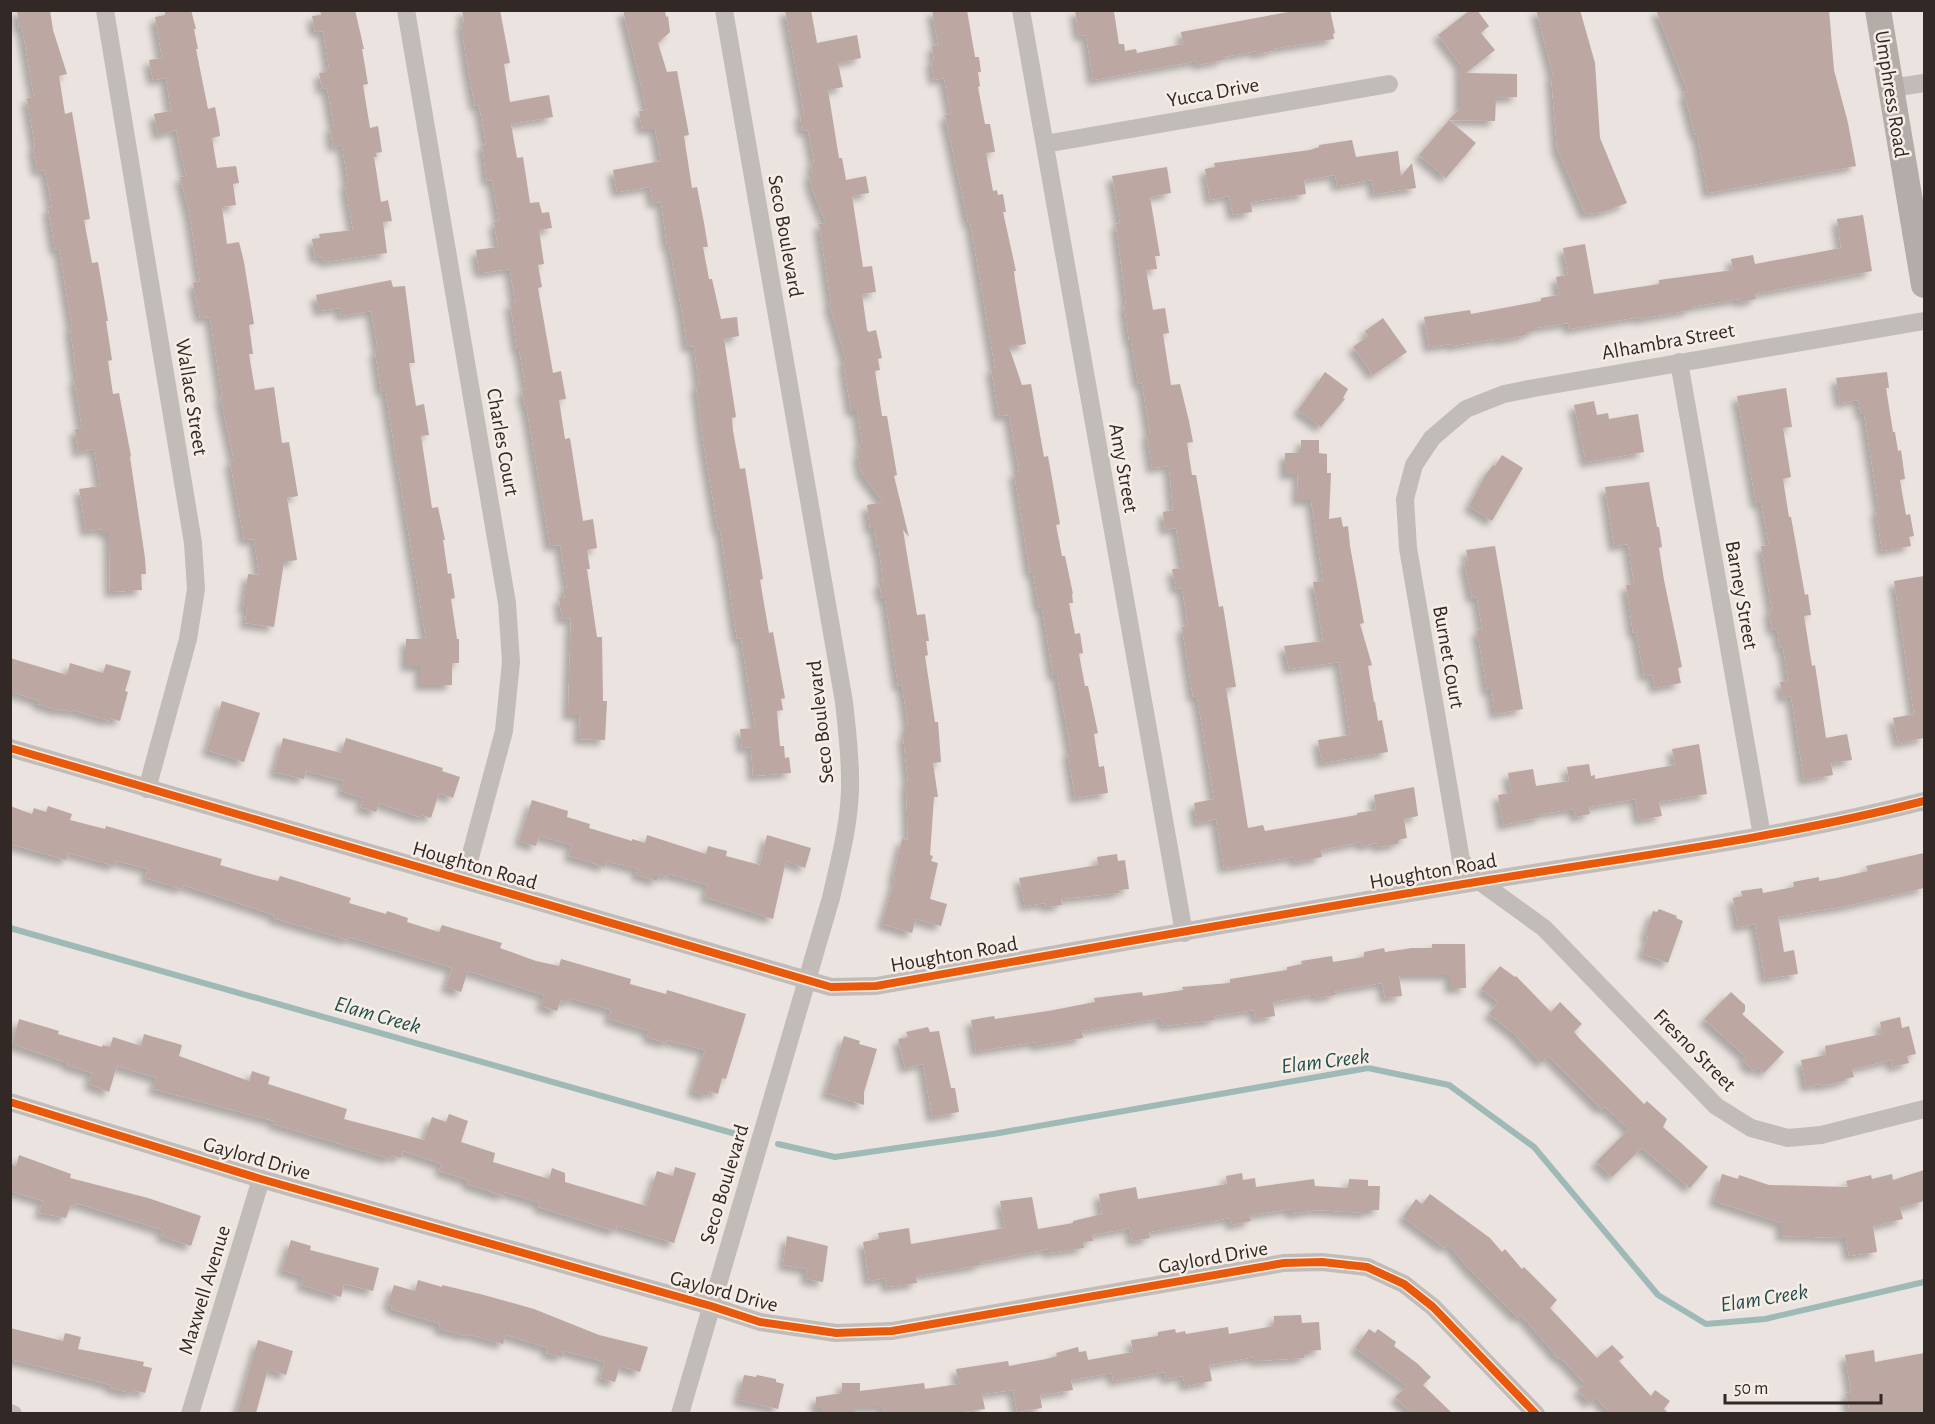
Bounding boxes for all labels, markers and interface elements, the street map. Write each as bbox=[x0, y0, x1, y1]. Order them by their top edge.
street label: Umphress Road bbox=[1871, 29, 1912, 159]
street label: Yucca Drive bbox=[1165, 74, 1261, 111]
street label: Seco Boulevard bbox=[764, 173, 807, 299]
street label: Alhambra Street bbox=[1600, 319, 1736, 363]
street label: Wallace Street bbox=[172, 337, 211, 457]
street label: Charles Court bbox=[483, 387, 522, 498]
street label: Amy Street bbox=[1105, 422, 1142, 515]
street label: Barney Street bbox=[1722, 539, 1761, 651]
street label: Burnet Court bbox=[1429, 604, 1468, 710]
street label: Seco Boulevard bbox=[804, 659, 837, 785]
street label: Houghton Road bbox=[410, 838, 540, 893]
street label: Houghton Road bbox=[1368, 850, 1498, 893]
street label: Houghton Road bbox=[889, 933, 1019, 976]
water label: Elam Creek bbox=[332, 992, 423, 1038]
street label: Fresno Street bbox=[1650, 1005, 1740, 1096]
water label: Elam Creek bbox=[1280, 1045, 1370, 1077]
street label: Seco Boulevard bbox=[696, 1122, 753, 1246]
street label: Gaylord Drive bbox=[201, 1133, 313, 1184]
street label: Maxwell Avenue bbox=[175, 1223, 234, 1357]
street label: Gaylord Drive bbox=[1157, 1238, 1269, 1277]
street label: Gaylord Drive bbox=[668, 1267, 780, 1316]
water label: Elam Creek bbox=[1719, 1280, 1810, 1316]
scale bar bbox=[1725, 1367, 1881, 1405]
text: 50 m bbox=[1734, 1380, 1768, 1398]

